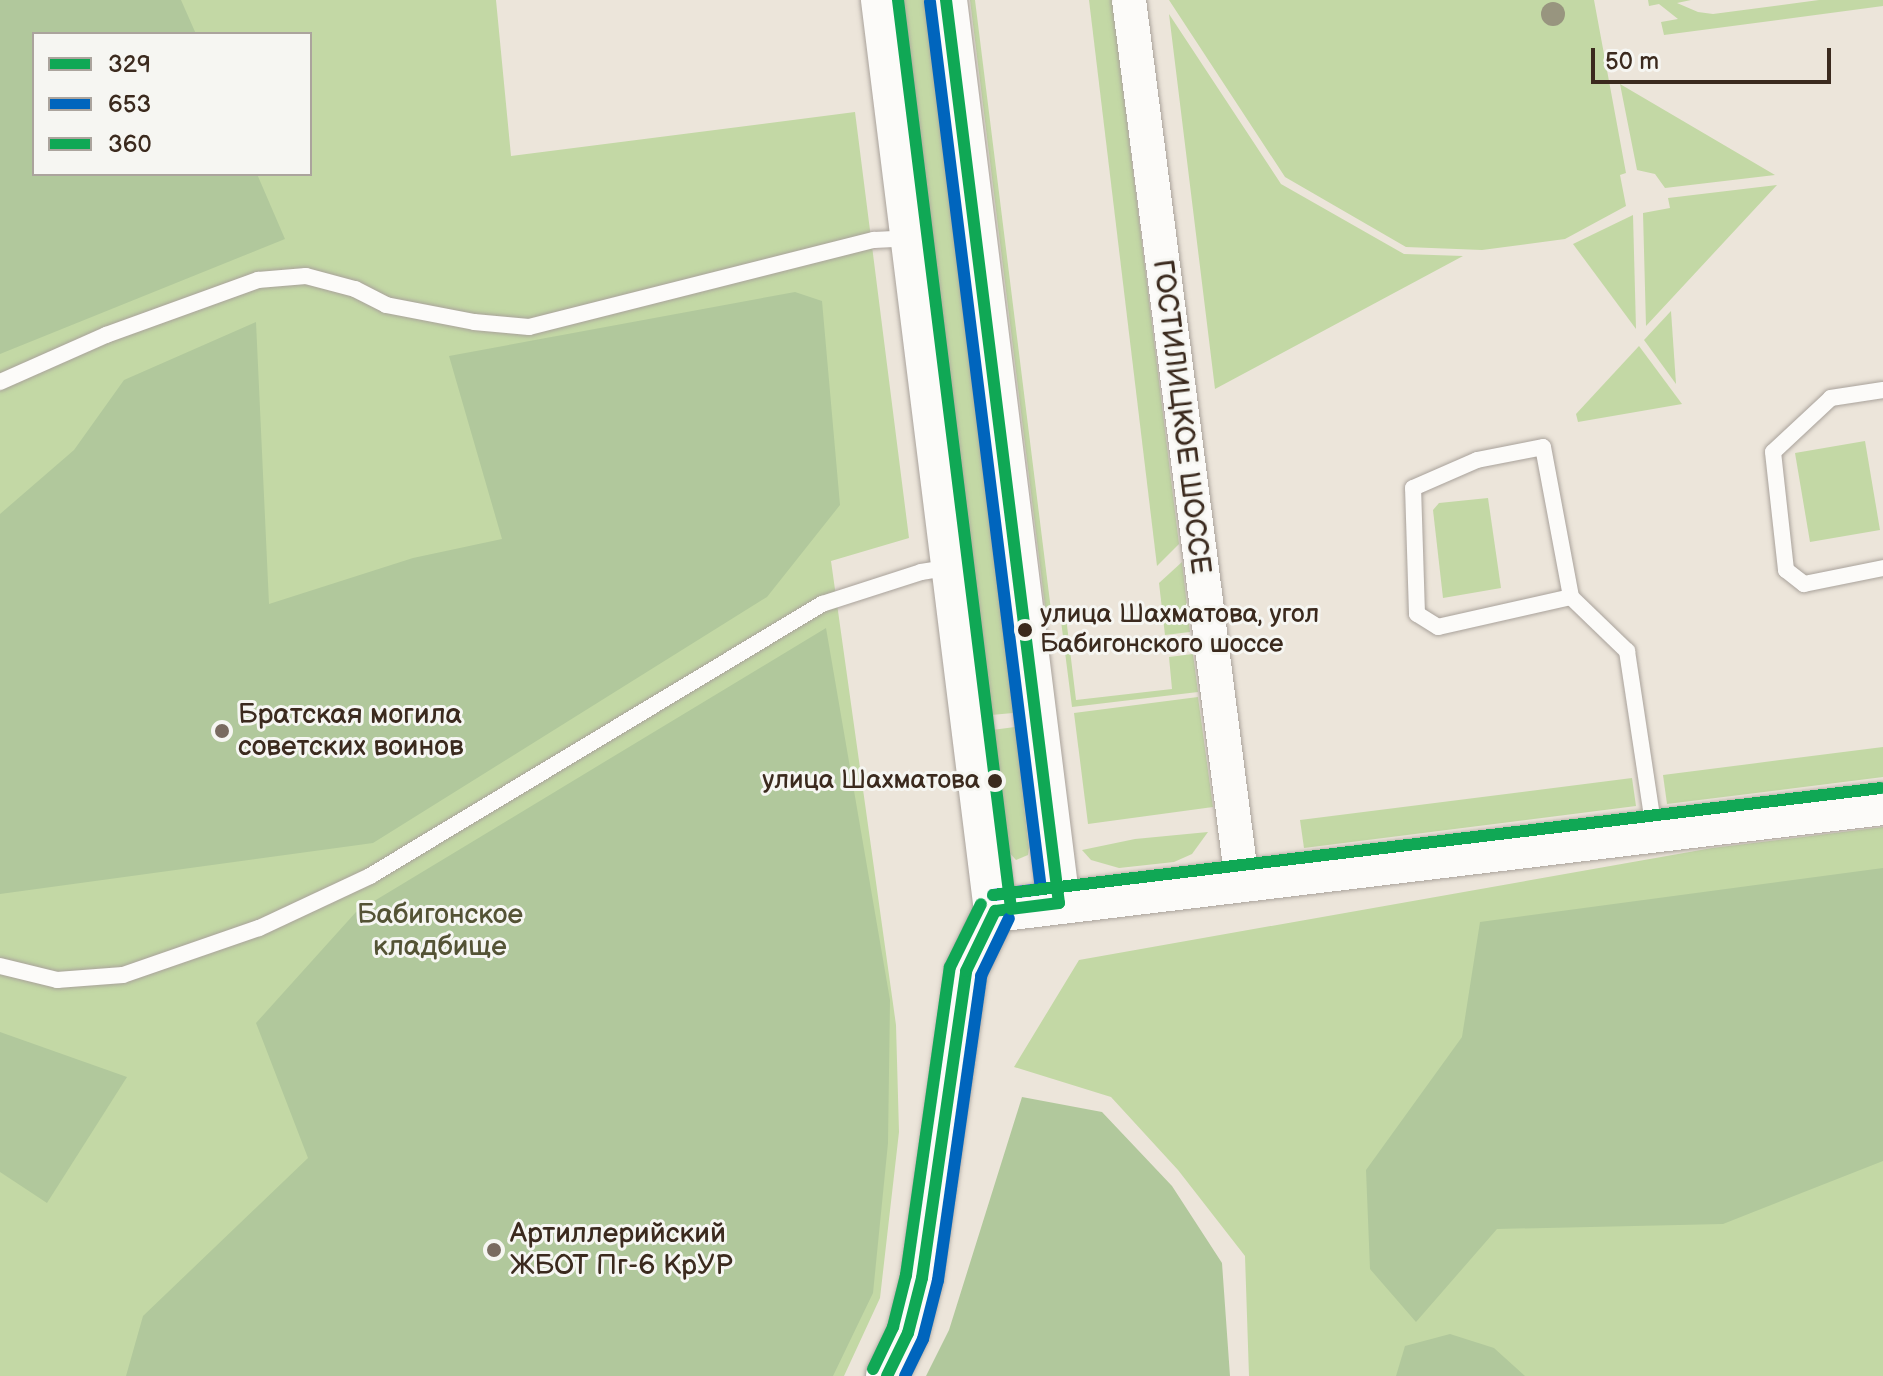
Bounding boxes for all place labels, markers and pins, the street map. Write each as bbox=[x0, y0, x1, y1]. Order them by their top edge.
place label: улица Шахматова, угол Бабигонского шоссе bbox=[1040, 599, 1319, 660]
marker: улица Шахматова, угол Бабигонского шоссе bbox=[1017, 622, 1033, 638]
place label: Братская могила советских воинов bbox=[238, 698, 464, 764]
marker: Братская могила советских воинов bbox=[213, 722, 231, 740]
place label: улица Шахматова bbox=[762, 765, 980, 797]
marker: улица Шахматова bbox=[987, 773, 1003, 789]
place label: Артиллерийский ЖБОТ Пг-6 КрУР bbox=[510, 1217, 733, 1283]
marker: Артиллерийский ЖБОТ Пг-6 КрУР bbox=[485, 1241, 503, 1259]

